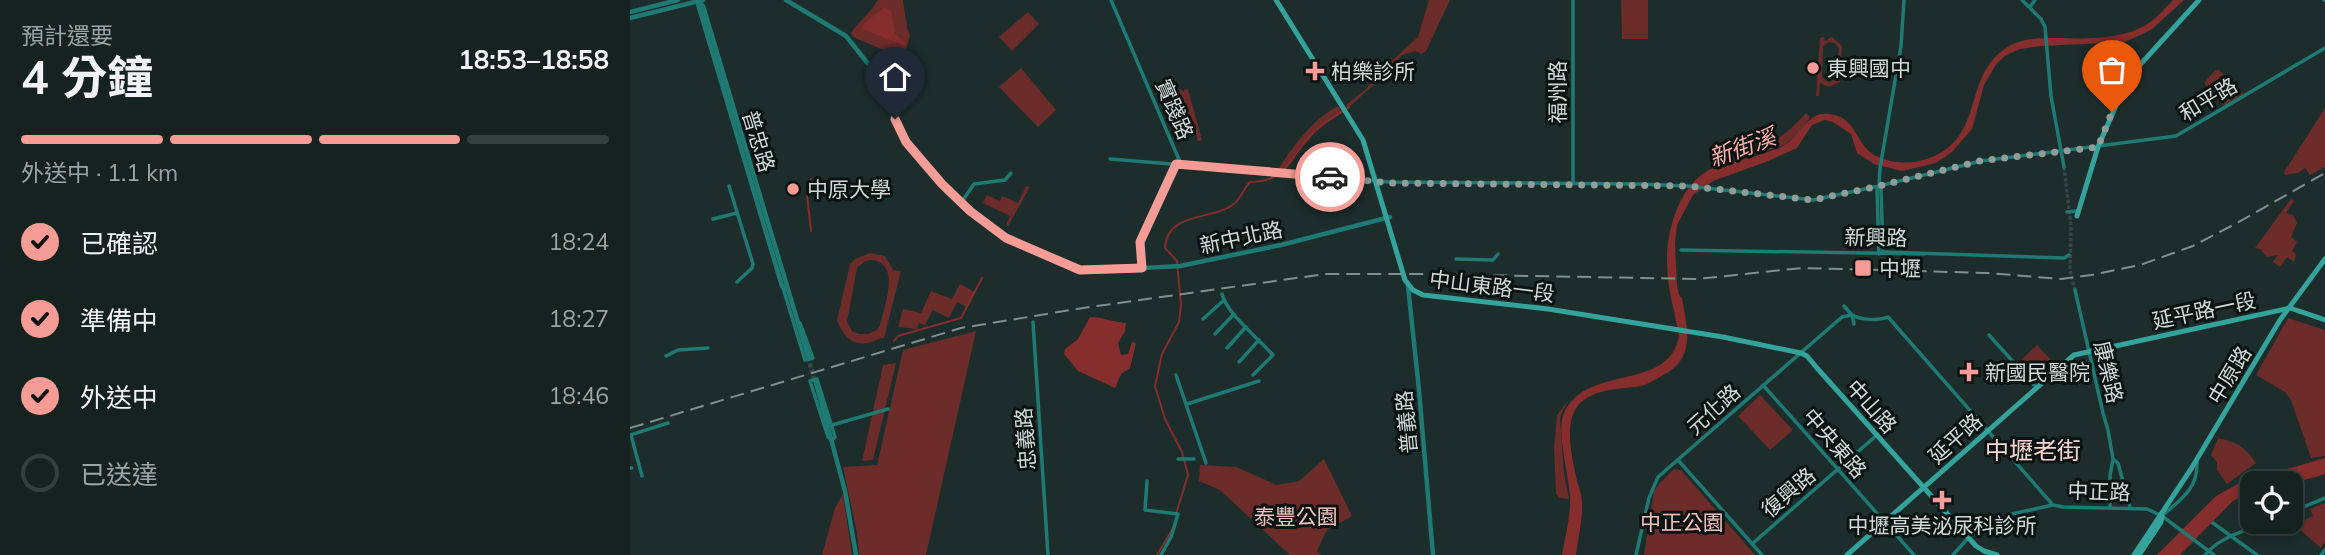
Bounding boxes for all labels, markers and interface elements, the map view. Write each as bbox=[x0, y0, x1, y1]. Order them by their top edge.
text: 預計還要 bbox=[21, 21, 113, 50]
pin bbox=[2082, 40, 2142, 112]
text: 18:53–18:58 bbox=[458, 43, 609, 76]
pin bbox=[865, 47, 925, 119]
text: 4 分鐘 bbox=[21, 48, 153, 106]
icon: bag bbox=[2093, 51, 2131, 89]
place label: 東興國中 bbox=[1827, 55, 1911, 81]
icon: home bbox=[876, 58, 914, 96]
place label: 柏樂診所 bbox=[1331, 58, 1415, 84]
marker: 東興國中 bbox=[1805, 60, 1821, 76]
marker: 柏樂診所 bbox=[1305, 61, 1325, 81]
street label: 福州路 bbox=[1544, 61, 1570, 124]
street label: 和平路 bbox=[2174, 72, 2242, 126]
street label: 實踐路 bbox=[1151, 75, 1199, 143]
street label: 普忠路 bbox=[737, 107, 781, 175]
water label: 新街溪 bbox=[1705, 121, 1782, 172]
courier bbox=[1295, 142, 1365, 212]
text: 外送中 · 1.1 km bbox=[21, 158, 178, 187]
icon: car bbox=[1311, 158, 1349, 196]
place label: 中原大學 bbox=[807, 176, 891, 202]
marker: 中原大學 bbox=[785, 181, 801, 197]
street label: 新中北路 bbox=[1197, 216, 1285, 258]
icon: check bbox=[21, 223, 59, 261]
street label: 新興路 bbox=[1844, 223, 1908, 251]
text: 已確認 bbox=[80, 227, 158, 260]
text: 18:24 bbox=[549, 227, 609, 256]
place label: 中壢 bbox=[1879, 255, 1921, 281]
marker: 中壢 bbox=[1853, 258, 1873, 278]
street label: 中山東路一段 bbox=[1428, 265, 1556, 307]
street label: 延平路一段 bbox=[2150, 286, 2258, 334]
icon: check bbox=[21, 300, 59, 338]
text: 準備中 bbox=[80, 304, 158, 337]
text: 18:27 bbox=[549, 304, 609, 333]
street label: 康樂路 bbox=[2089, 338, 2129, 406]
street label: 中原路 bbox=[2202, 341, 2256, 409]
place label: 新國民醫院 bbox=[1985, 359, 2090, 385]
marker: 新國民醫院 bbox=[1959, 362, 1979, 382]
street label: 中山路 bbox=[1841, 374, 1903, 438]
icon: check bbox=[21, 377, 59, 415]
street label: 元化路 bbox=[1681, 378, 1745, 440]
text: 外送中 bbox=[80, 381, 158, 414]
text: 18:46 bbox=[549, 381, 609, 410]
street label: 普義路 bbox=[1390, 389, 1422, 455]
street label: 中央東路 bbox=[1798, 403, 1872, 483]
street label: 忠義路 bbox=[1010, 407, 1040, 471]
street label: 延平路 bbox=[1923, 407, 1987, 469]
district label: 中壢老街 bbox=[1985, 435, 2081, 465]
text: 已送達 bbox=[80, 458, 158, 491]
street label: 復興路 bbox=[1756, 462, 1820, 522]
map controls bbox=[2240, 471, 2303, 534]
button: locate bbox=[2240, 471, 2303, 534]
street label: 中正路 bbox=[2067, 477, 2131, 505]
marker: 中壢高美泌尿科診所 bbox=[1932, 490, 1952, 510]
park label: 泰豐公園 bbox=[1254, 503, 1338, 529]
park label: 中正公園 bbox=[1640, 509, 1724, 535]
place label: 中壢高美泌尿科診所 bbox=[1848, 512, 2037, 538]

